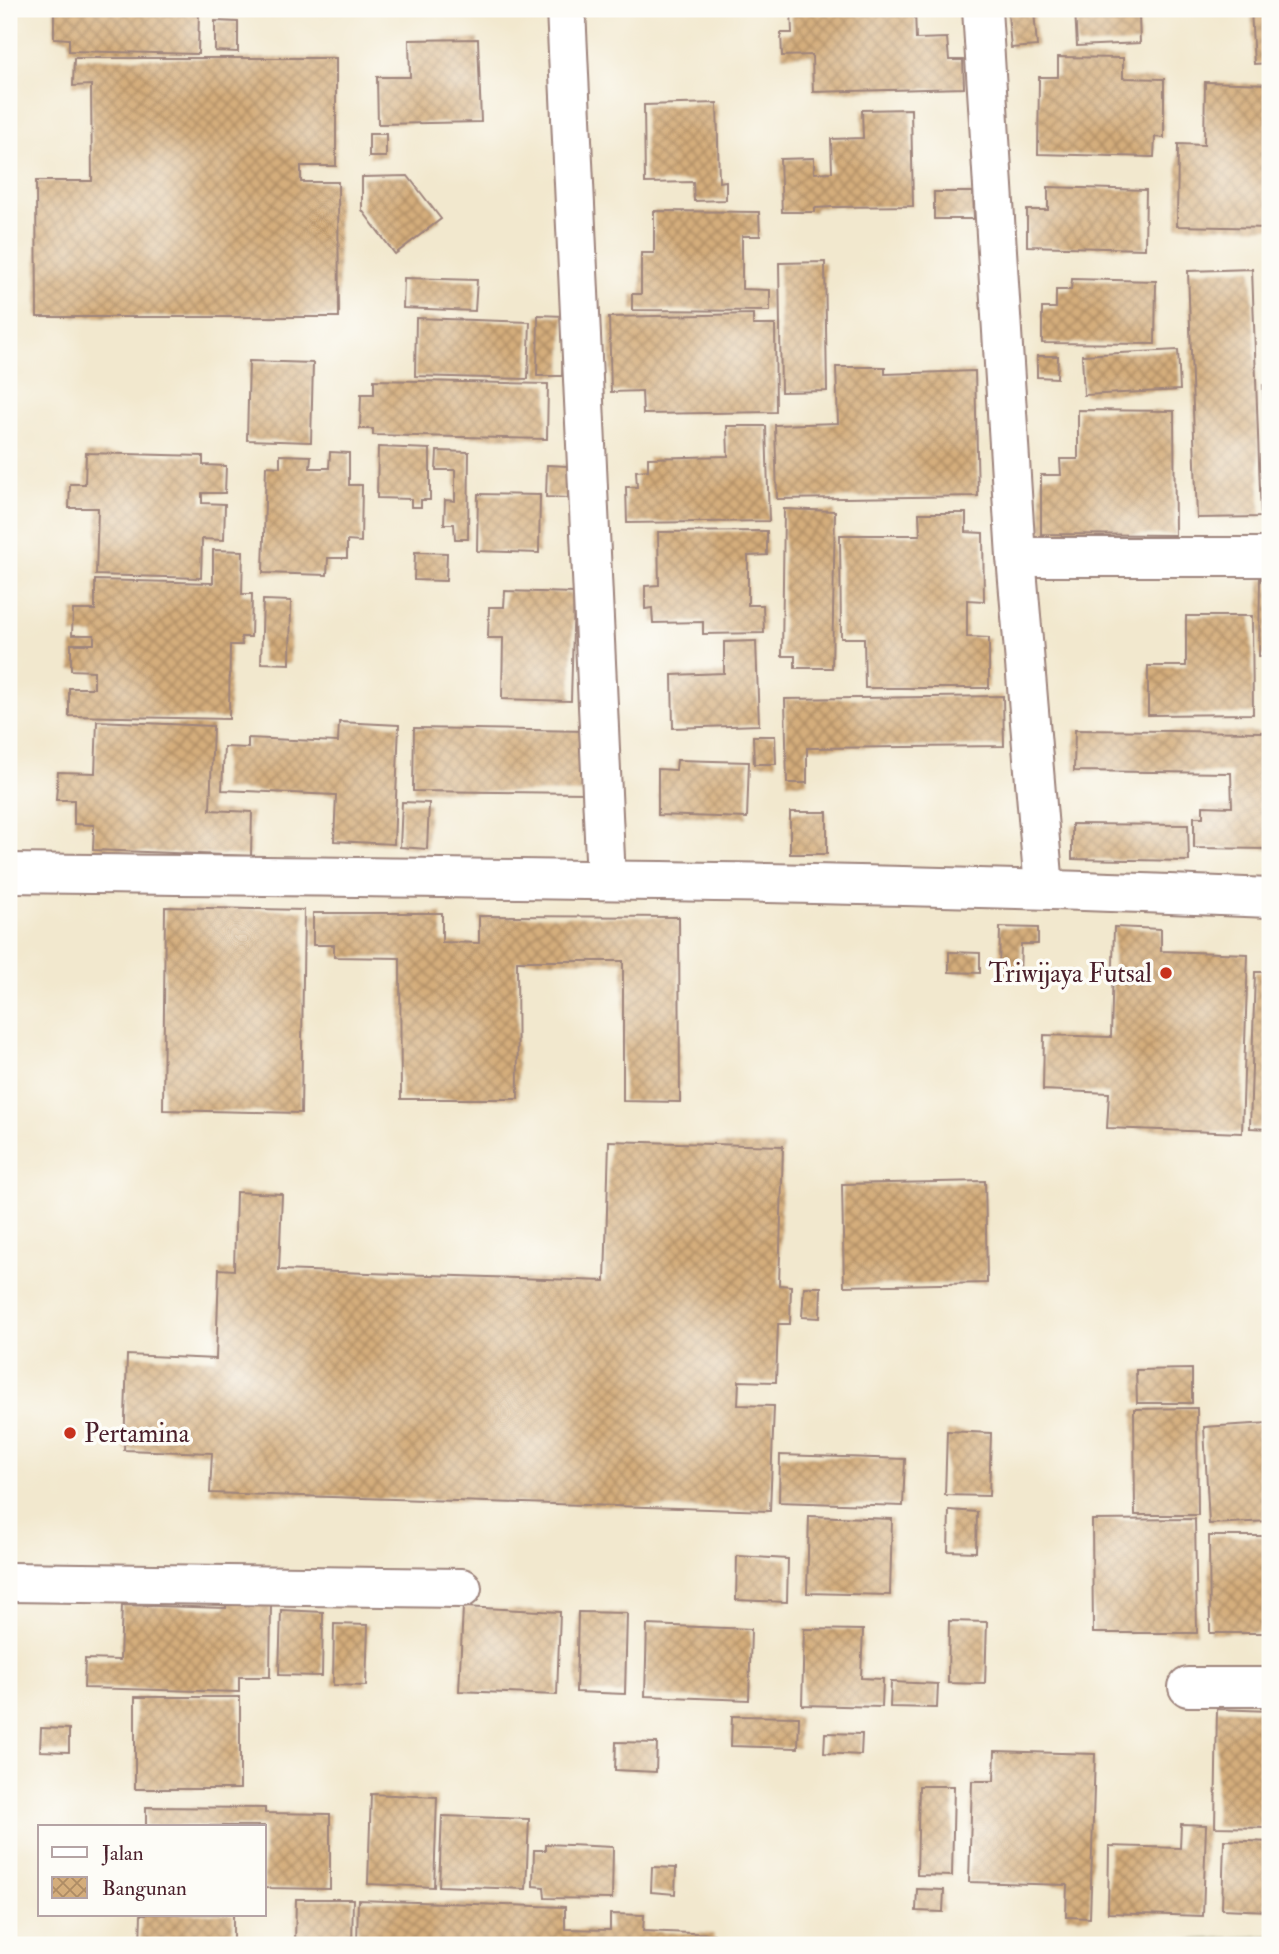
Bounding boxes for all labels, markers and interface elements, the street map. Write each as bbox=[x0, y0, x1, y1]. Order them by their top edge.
place label: Triwijaya Futsal bbox=[988, 958, 1152, 990]
marker: Triwijaya Futsal bbox=[1158, 965, 1174, 981]
place label: Pertamina bbox=[84, 1418, 190, 1450]
marker: Pertamina bbox=[62, 1425, 78, 1441]
legend bbox=[38, 1825, 266, 1916]
text: Jalan bbox=[101, 1840, 144, 1867]
text: Bangunan bbox=[102, 1875, 187, 1902]

